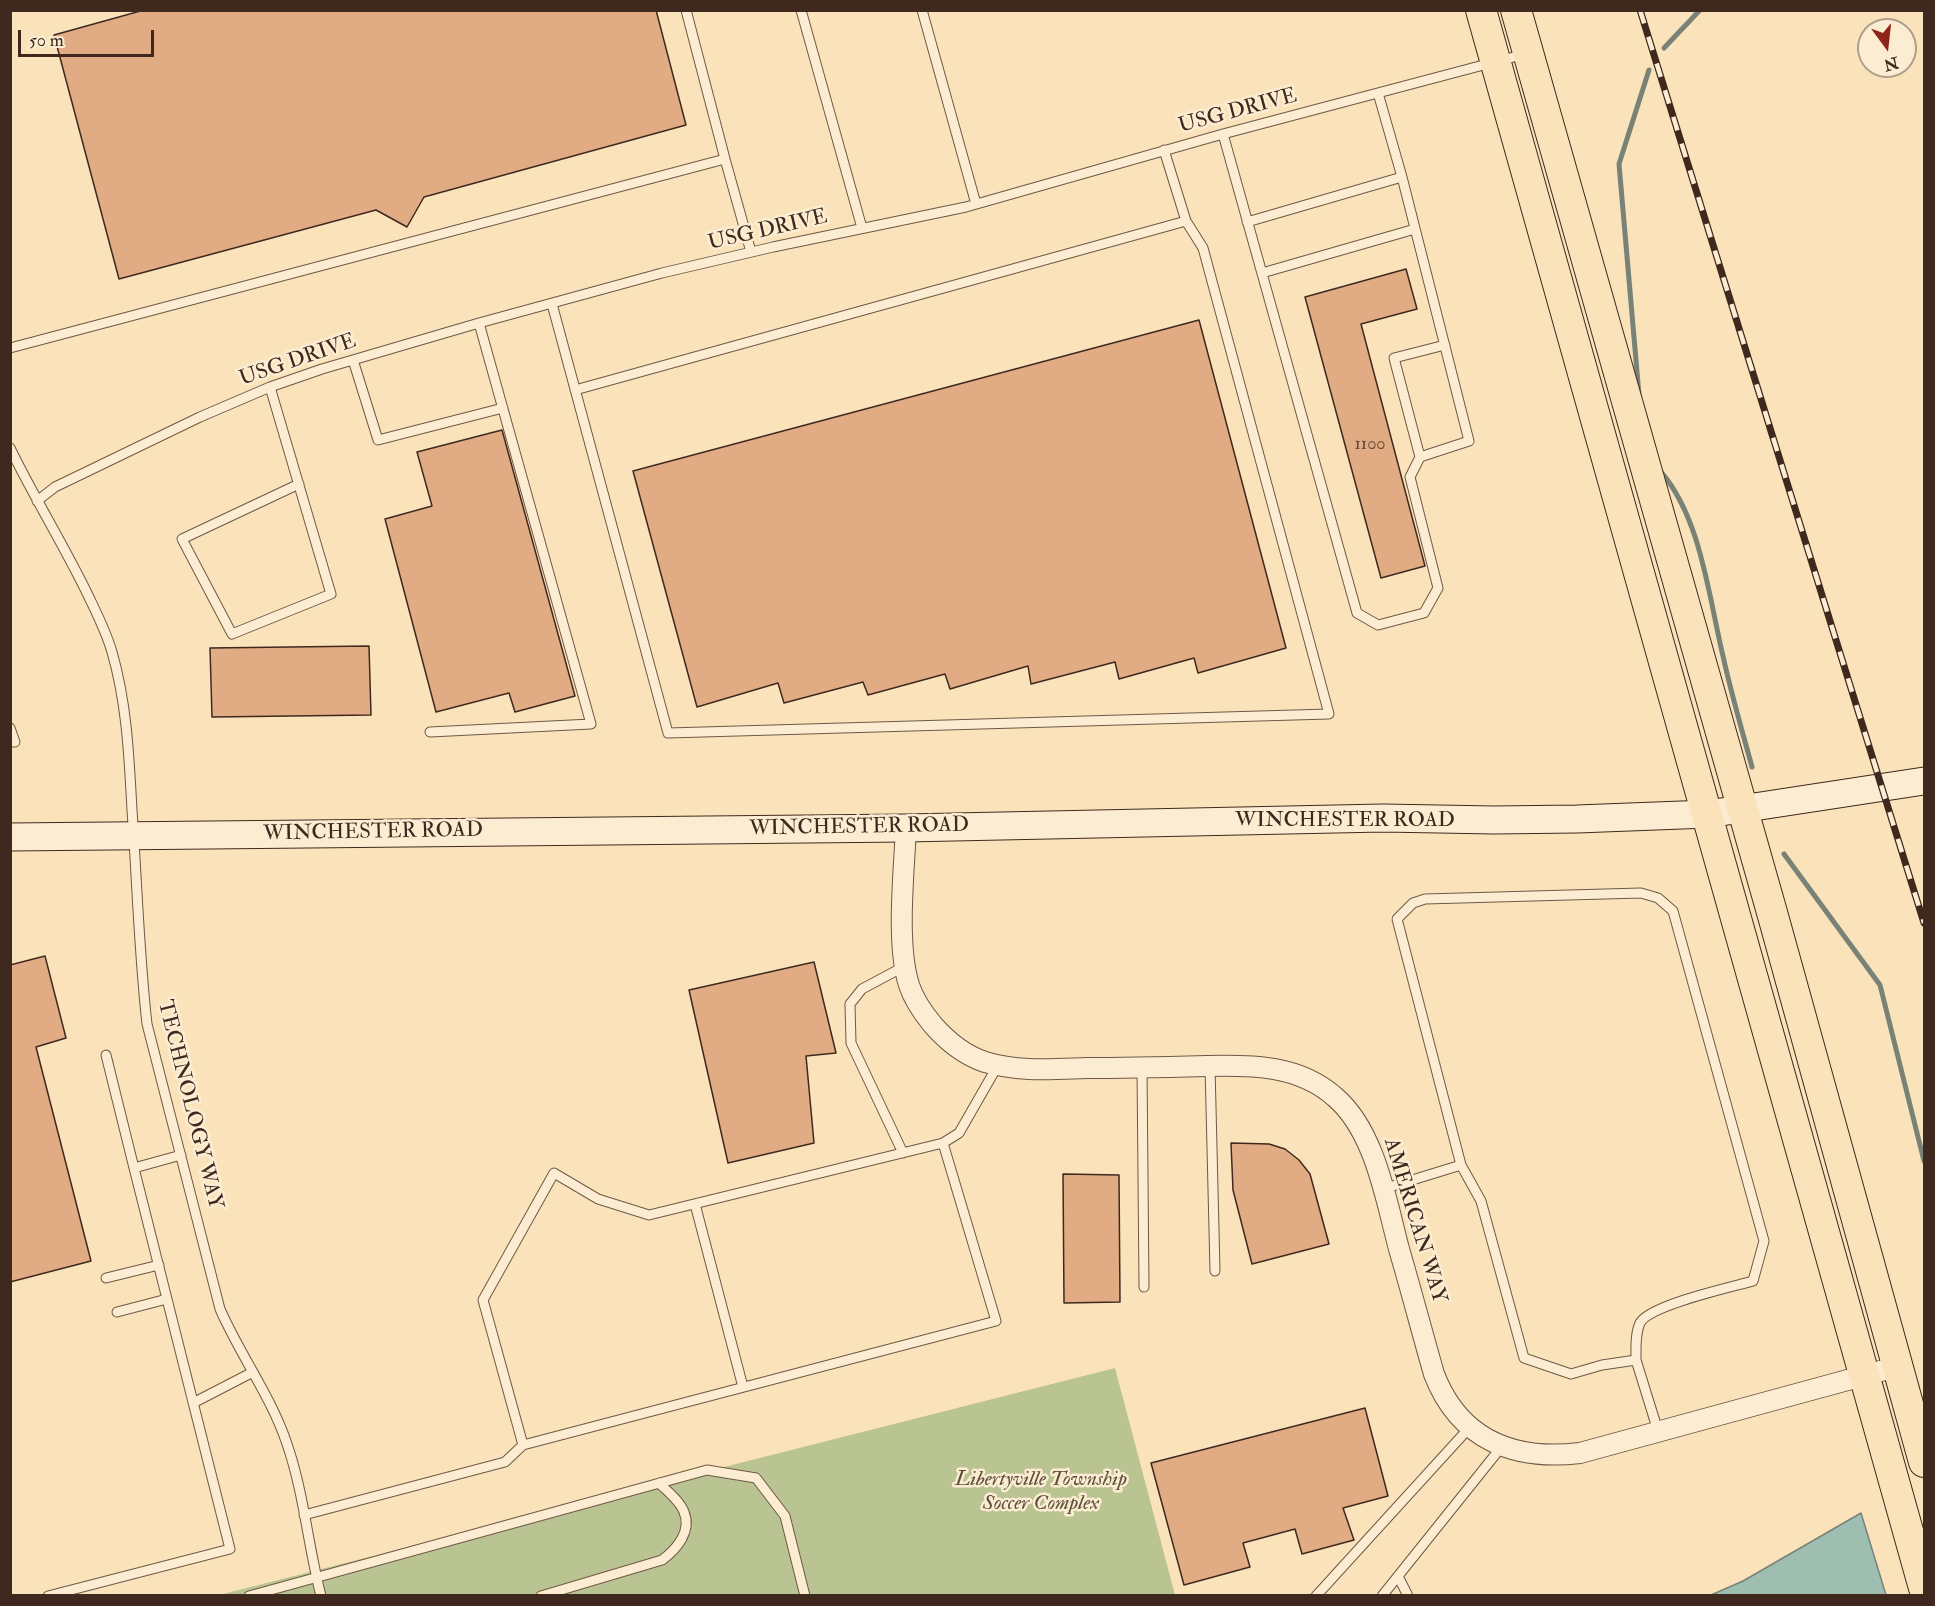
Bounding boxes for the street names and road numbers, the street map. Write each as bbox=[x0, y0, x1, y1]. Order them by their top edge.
street label: USG DRIVE bbox=[1176, 84, 1300, 140]
street label: USG DRIVE bbox=[706, 205, 830, 257]
street label: USG DRIVE bbox=[236, 329, 360, 393]
street label: WINCHESTER ROAD bbox=[1235, 808, 1455, 834]
street label: WINCHESTER ROAD bbox=[749, 813, 969, 843]
street label: WINCHESTER ROAD bbox=[263, 818, 483, 848]
street label: TECHNOLOGY WAY bbox=[151, 998, 227, 1212]
street label: AMERICAN WAY bbox=[1377, 1135, 1451, 1307]

